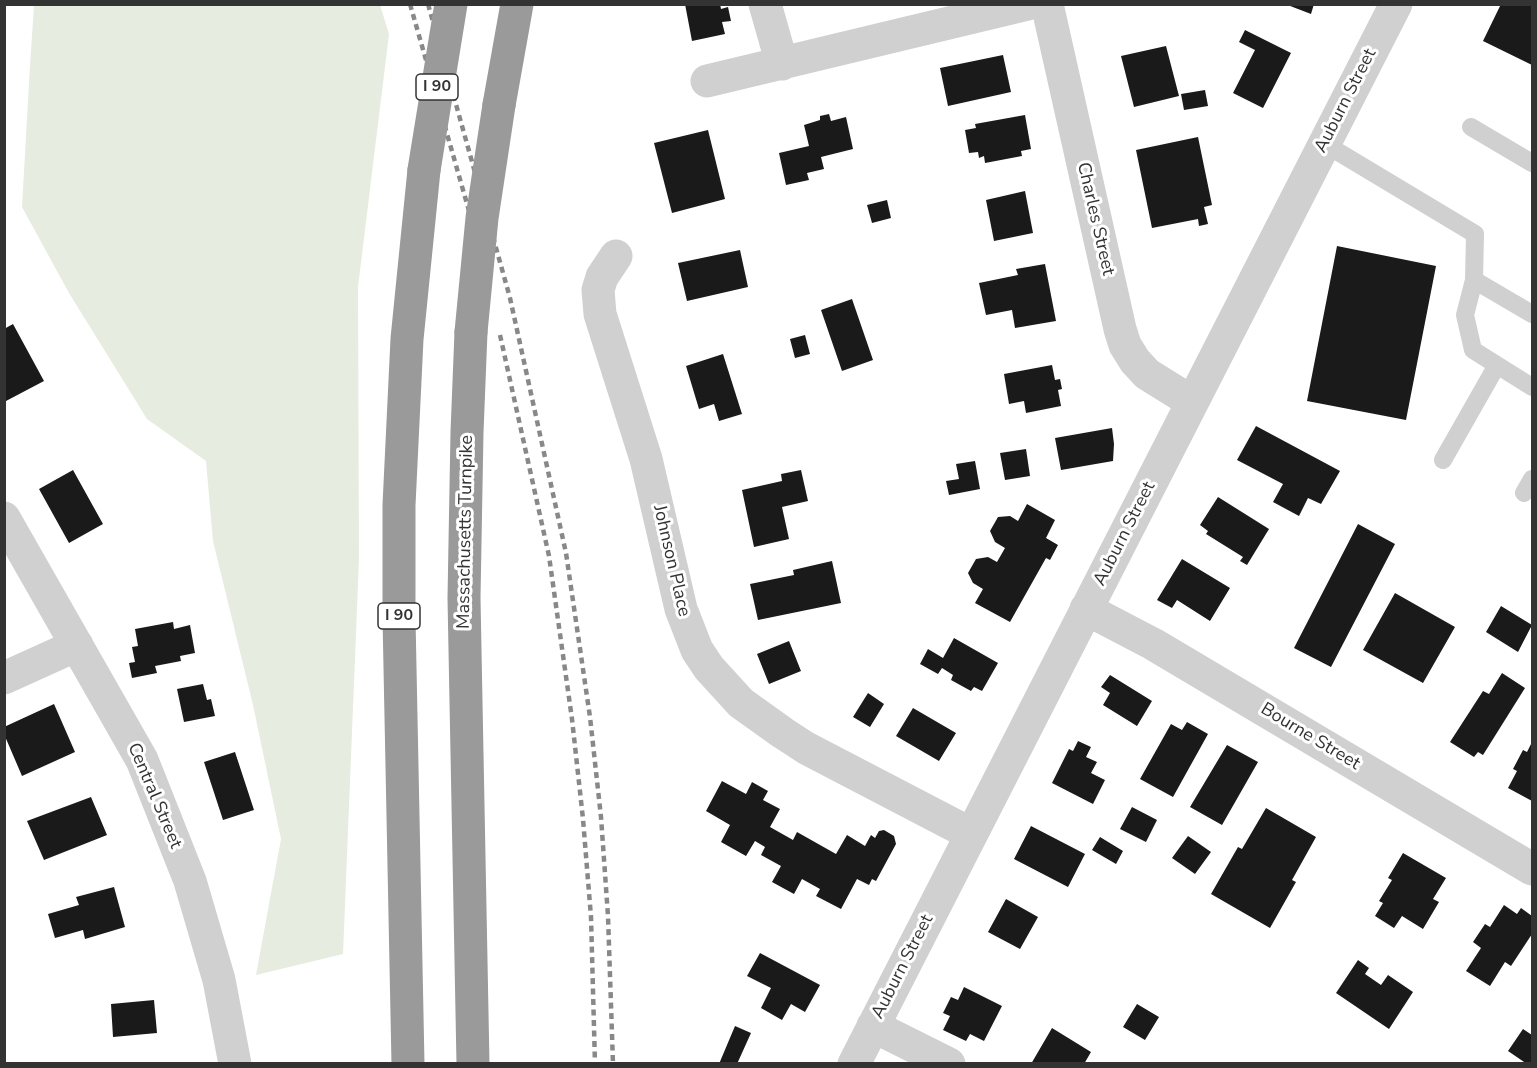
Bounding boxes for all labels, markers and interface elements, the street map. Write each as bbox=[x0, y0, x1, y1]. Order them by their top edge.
street label: Auburn Street bbox=[1310, 45, 1382, 157]
road number: I 90 bbox=[416, 74, 458, 100]
street label: Charles Street bbox=[1071, 160, 1119, 278]
street label: Massachusetts Turnpike bbox=[454, 435, 478, 629]
street label: Auburn Street bbox=[1089, 478, 1161, 590]
street label: Johnson Place bbox=[648, 503, 694, 619]
road number: I 90 bbox=[378, 603, 420, 629]
street label: Bourne Street bbox=[1256, 699, 1364, 775]
street label: Central Street bbox=[122, 740, 186, 852]
street label: Auburn Street bbox=[867, 911, 939, 1023]

